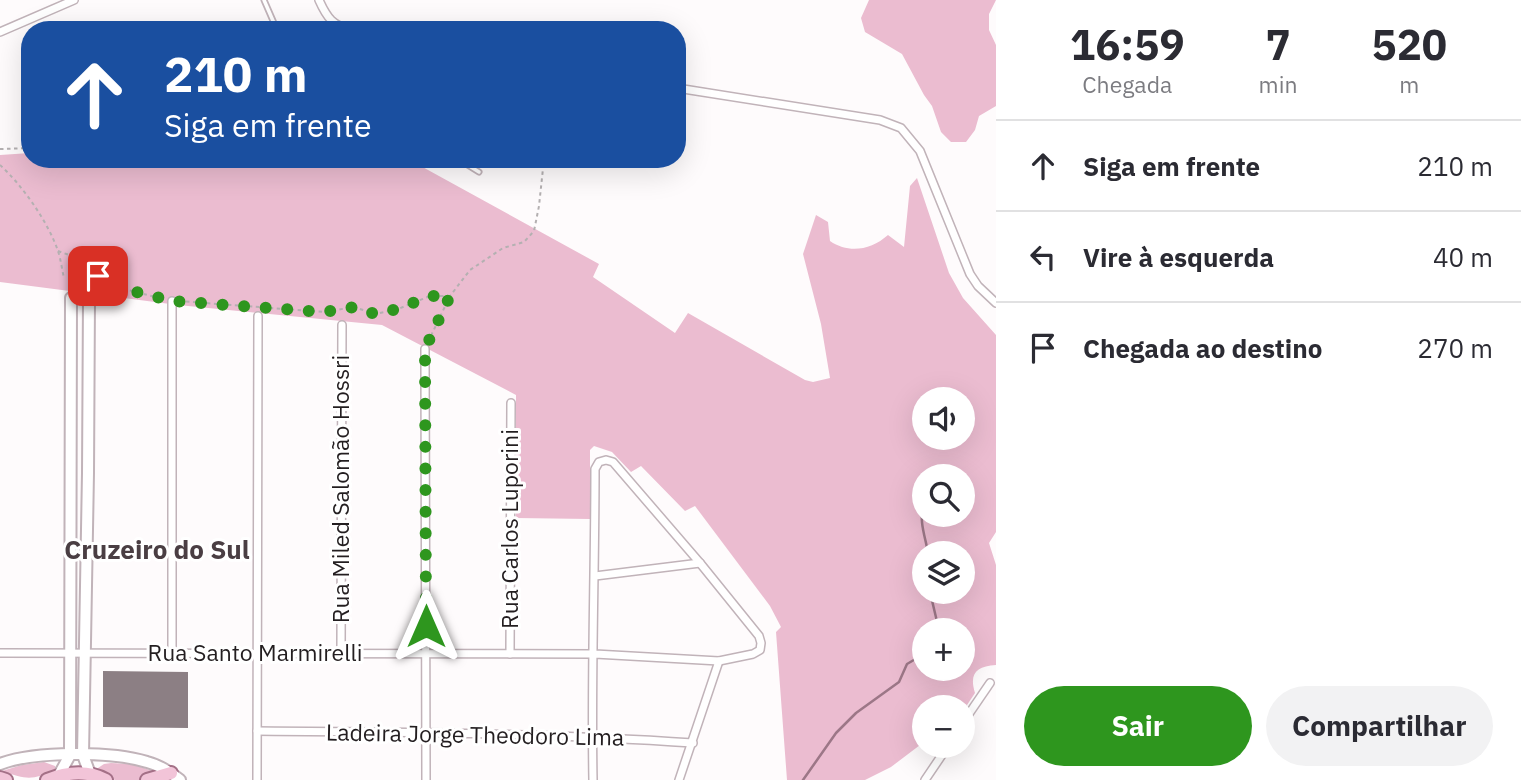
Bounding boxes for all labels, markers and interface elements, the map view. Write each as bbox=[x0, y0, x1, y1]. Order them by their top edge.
text: 16:59 bbox=[1070, 17, 1185, 72]
text: 7 bbox=[1265, 17, 1291, 72]
text: 520 bbox=[1371, 17, 1447, 72]
text: 210 m bbox=[164, 42, 308, 105]
icon: ahead bbox=[49, 49, 140, 140]
text: Chegada bbox=[1082, 69, 1172, 99]
text: min bbox=[1259, 69, 1297, 99]
text: m bbox=[1399, 69, 1419, 99]
text: Siga em frente bbox=[164, 104, 371, 146]
icon: ahead bbox=[1024, 147, 1062, 185]
text: Siga em frente bbox=[1083, 149, 1260, 183]
text: 210 m bbox=[1417, 149, 1493, 183]
icon: left bbox=[1024, 238, 1062, 276]
text: Vire à esquerda bbox=[1083, 240, 1274, 274]
text: 40 m bbox=[1433, 240, 1493, 274]
pin bbox=[68, 246, 128, 306]
icon: arrive bbox=[79, 257, 117, 295]
icon: arrive bbox=[1024, 329, 1062, 367]
text: Chegada ao destino bbox=[1083, 331, 1322, 365]
text: 270 m bbox=[1417, 331, 1493, 365]
street label: Rua Miled Salomão Hossri bbox=[325, 355, 355, 623]
map controls bbox=[912, 387, 975, 758]
button: sound bbox=[912, 387, 975, 450]
street label: Rua Carlos Luporini bbox=[494, 429, 524, 629]
button: search bbox=[912, 464, 975, 527]
district label: Cruzeiro do Sul bbox=[64, 532, 250, 566]
button: layers bbox=[912, 541, 975, 604]
position arrow bbox=[389, 589, 463, 663]
button: + bbox=[912, 618, 975, 681]
street label: Rua Santo Marmirelli bbox=[148, 637, 362, 667]
button: Sair bbox=[1024, 686, 1252, 766]
button: Compartilhar bbox=[1266, 686, 1493, 766]
button: − bbox=[912, 695, 975, 758]
street label: Ladeira Jorge Theodoro Lima bbox=[326, 716, 624, 752]

